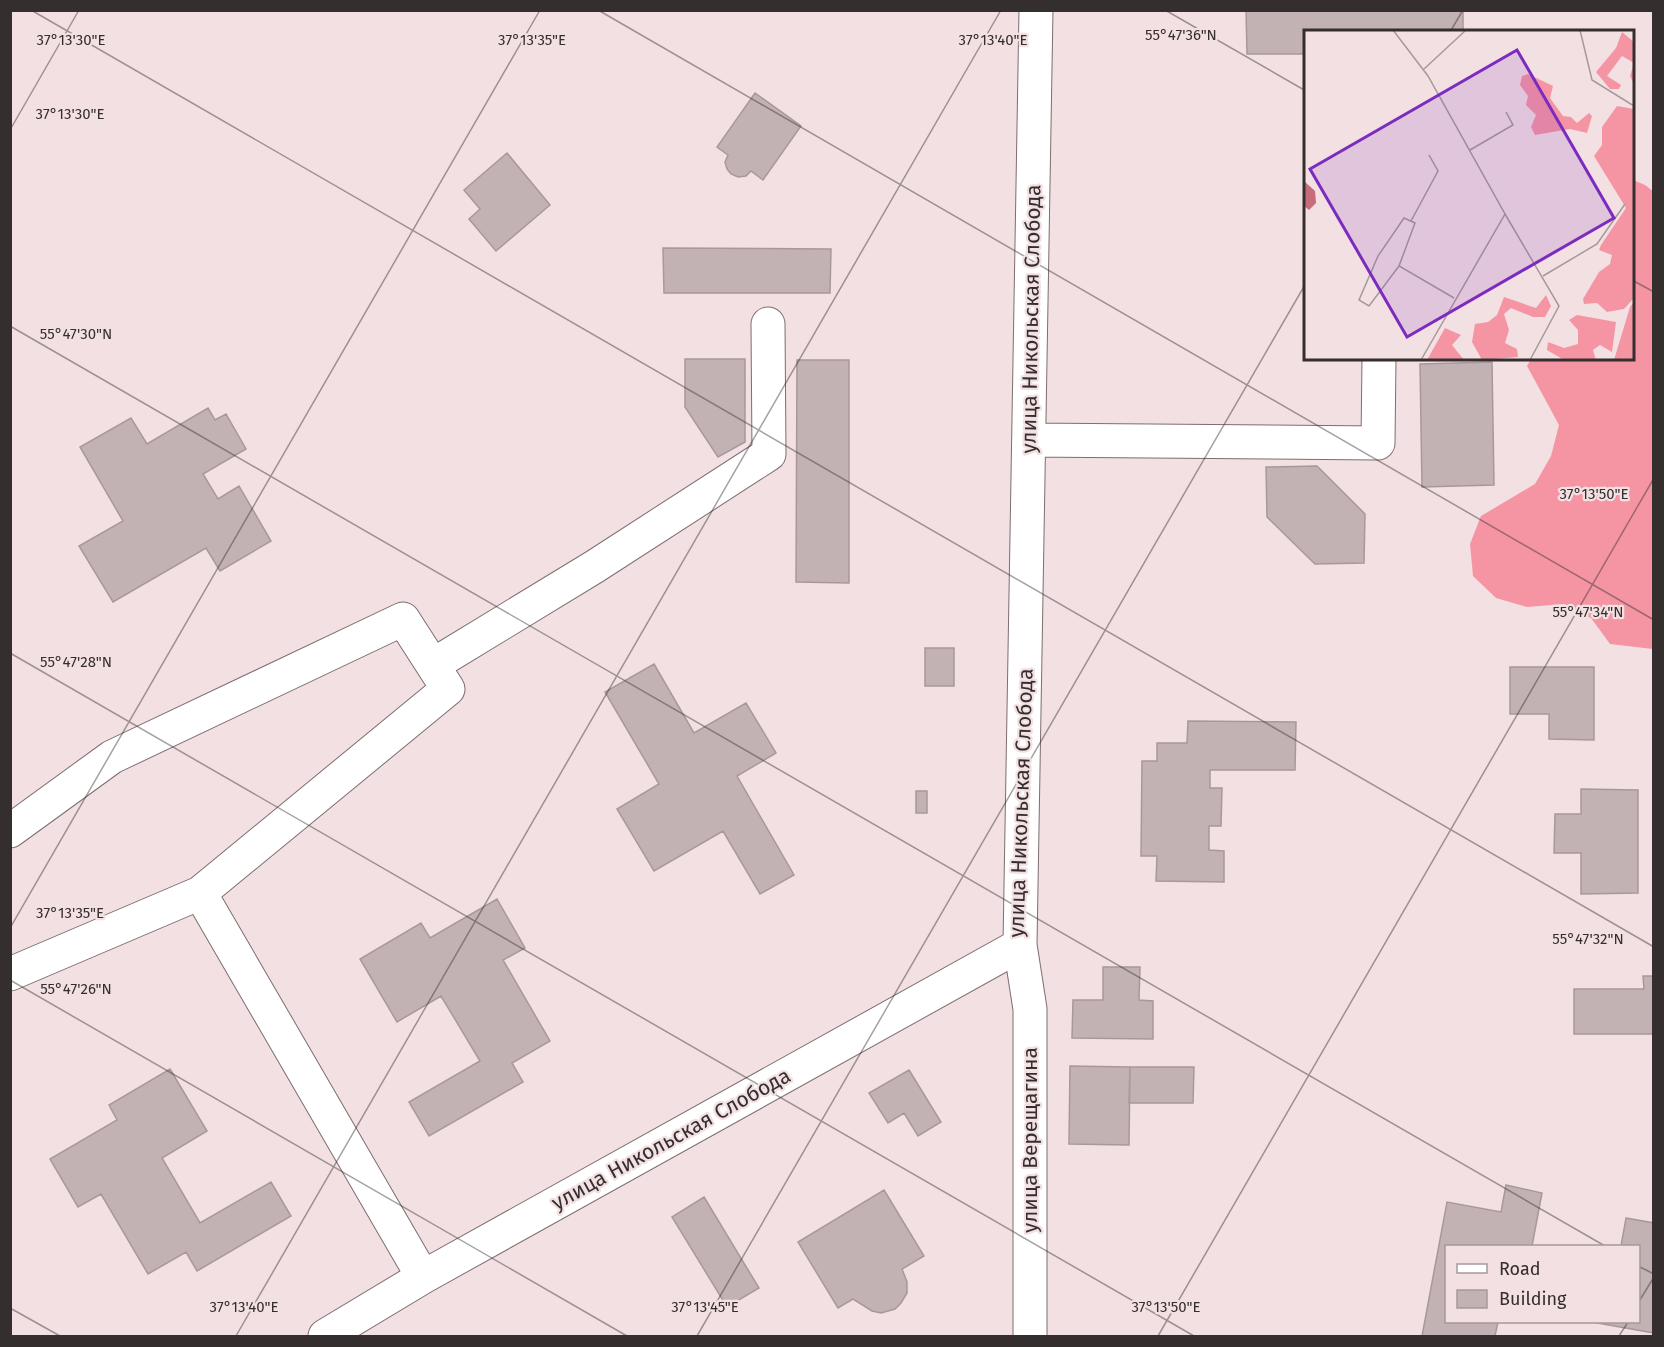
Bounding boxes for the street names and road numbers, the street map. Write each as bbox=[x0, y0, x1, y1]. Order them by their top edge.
street label: улица Никольская Слобода bbox=[1016, 184, 1046, 454]
street label: улица Никольская Слобода bbox=[1003, 668, 1039, 938]
street label: улица Верещагина bbox=[1017, 1047, 1043, 1233]
street label: улица Никольская Слобода bbox=[547, 1062, 795, 1216]

